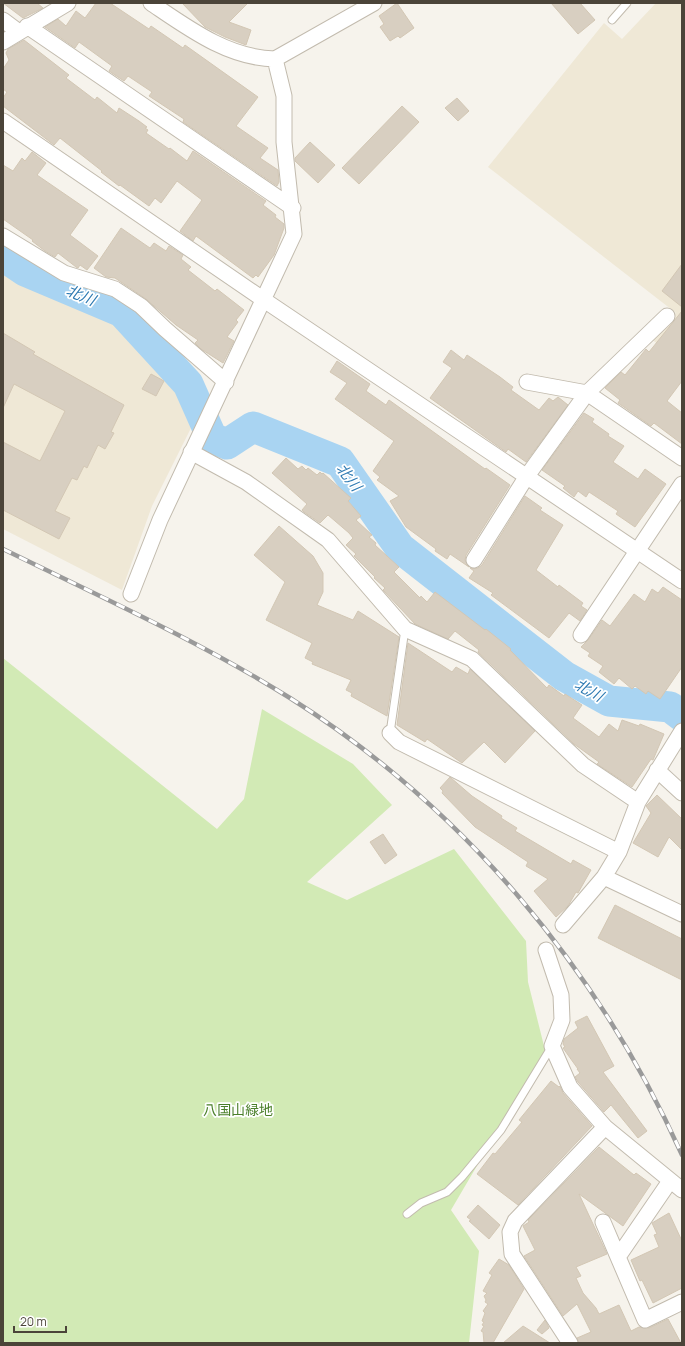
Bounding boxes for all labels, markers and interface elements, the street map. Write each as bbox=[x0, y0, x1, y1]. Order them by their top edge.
water label: 北川 bbox=[63, 279, 101, 311]
water label: 北川 bbox=[331, 459, 368, 497]
water label: 北川 bbox=[571, 674, 609, 707]
park label: 八国山緑地 bbox=[203, 1100, 273, 1119]
scale bar bbox=[14, 1308, 66, 1334]
text: 20 m bbox=[20, 1313, 47, 1330]

